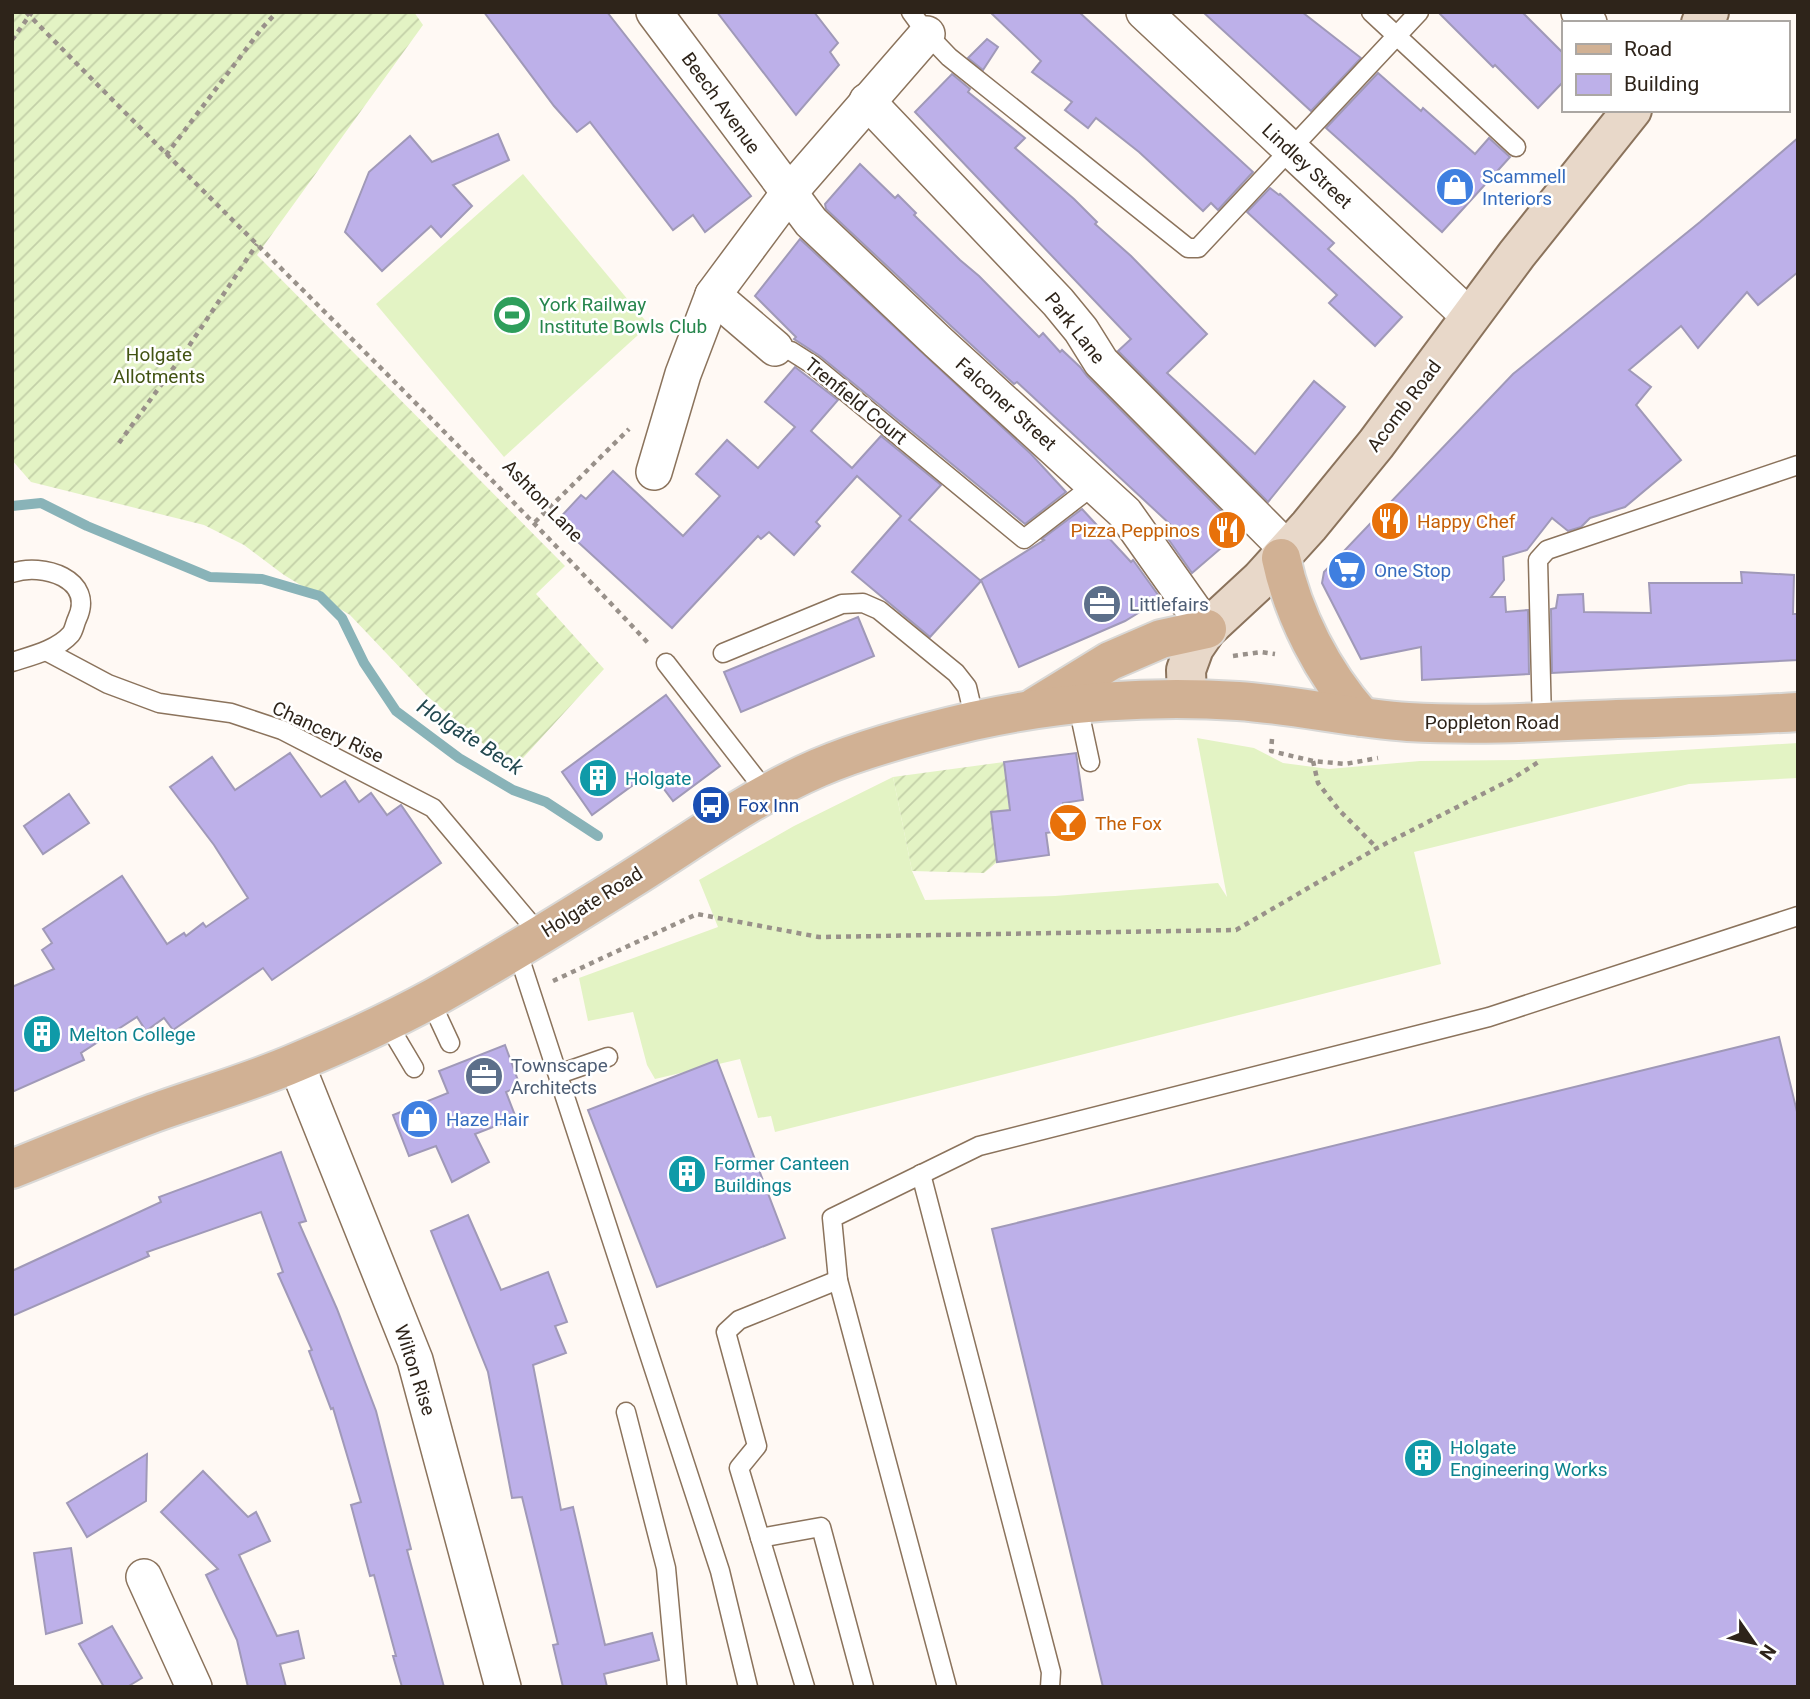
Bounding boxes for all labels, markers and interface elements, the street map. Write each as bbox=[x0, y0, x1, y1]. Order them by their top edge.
legend bbox=[1562, 21, 1789, 112]
text: Road bbox=[1624, 37, 1672, 61]
street label: Beech Avenue bbox=[677, 48, 765, 158]
text: Building bbox=[1624, 72, 1699, 96]
street label: Lindley Street bbox=[1257, 119, 1357, 213]
place label: Scammell Interiors bbox=[1482, 165, 1566, 210]
shop icon: Scammell Interiors bbox=[1434, 166, 1476, 208]
street label: Park Lane bbox=[1040, 288, 1110, 368]
place label: York Railway Institute Bowls Club bbox=[539, 293, 707, 338]
sports icon: York Railway Institute Bowls Club bbox=[491, 294, 533, 336]
park label: Holgate Allotments bbox=[113, 343, 205, 388]
street label: Trenfield Court bbox=[800, 353, 912, 449]
street label: Falconer Street bbox=[951, 353, 1061, 455]
street label: Acomb Road bbox=[1362, 356, 1446, 456]
street label: Ashton Lane bbox=[498, 455, 588, 547]
restaurant icon: Happy Chef bbox=[1369, 500, 1411, 542]
restaurant icon: Pizza Peppinos bbox=[1206, 509, 1248, 551]
place label: Happy Chef bbox=[1417, 510, 1516, 533]
place label: Pizza Peppinos bbox=[1070, 519, 1200, 542]
supermarket icon: One Stop bbox=[1326, 549, 1368, 591]
place label: One Stop bbox=[1374, 559, 1451, 582]
office icon: Littlefairs bbox=[1081, 583, 1123, 625]
place label: Littlefairs bbox=[1129, 593, 1209, 616]
water label: Holgate Beck bbox=[413, 694, 528, 780]
street label: Chancery Rise bbox=[269, 696, 387, 768]
street label: Poppleton Road bbox=[1425, 711, 1559, 734]
building icon: Holgate bbox=[577, 757, 619, 799]
place label: Holgate bbox=[625, 767, 691, 790]
bus stop icon: Fox Inn bbox=[690, 784, 732, 826]
place label: Fox Inn bbox=[738, 794, 799, 817]
bar icon: The Fox bbox=[1047, 802, 1089, 844]
place label: The Fox bbox=[1095, 812, 1163, 835]
street label: Holgate Road bbox=[537, 862, 647, 942]
building icon: Melton College bbox=[21, 1013, 63, 1055]
place label: Melton College bbox=[69, 1023, 196, 1046]
place label: Townscape Architects bbox=[511, 1054, 608, 1099]
office icon: Townscape Architects bbox=[463, 1055, 505, 1097]
shop icon: Haze Hair bbox=[398, 1098, 440, 1140]
place label: Haze Hair bbox=[446, 1108, 529, 1131]
place label: Former Canteen Buildings bbox=[714, 1152, 850, 1197]
building icon: Former Canteen Buildings bbox=[666, 1153, 708, 1195]
street label: Wilton Rise bbox=[389, 1322, 441, 1418]
place label: Holgate Engineering Works bbox=[1450, 1436, 1607, 1481]
building icon: Holgate Engineering Works bbox=[1402, 1437, 1444, 1479]
north arrow bbox=[1719, 1608, 1789, 1678]
text: N bbox=[1754, 1640, 1781, 1664]

